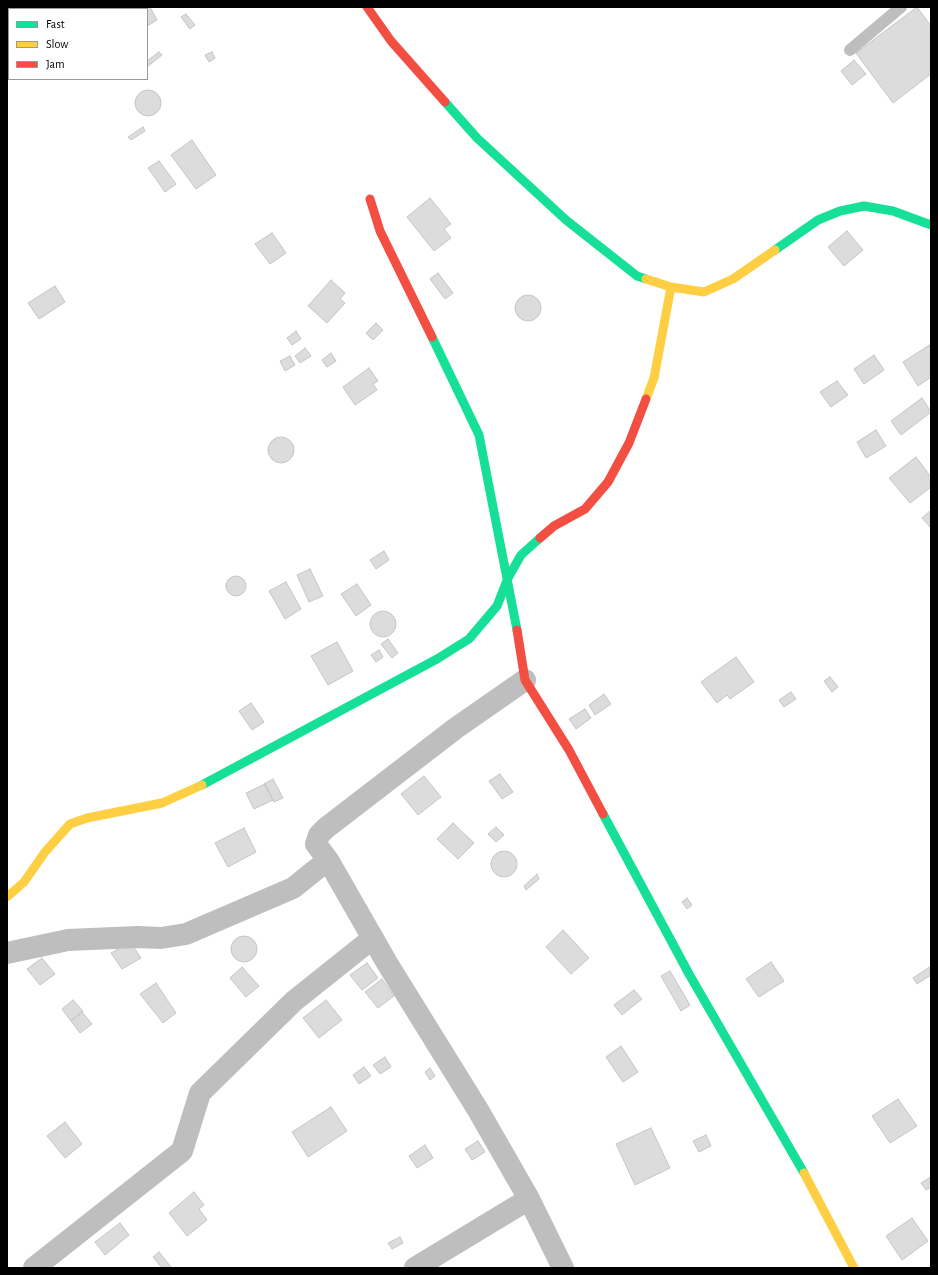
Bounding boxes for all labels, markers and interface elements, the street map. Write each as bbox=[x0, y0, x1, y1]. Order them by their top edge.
legend bbox=[8, 8, 148, 80]
text: Fast bbox=[46, 18, 65, 30]
text: Slow bbox=[46, 38, 68, 50]
text: Jam bbox=[46, 58, 65, 70]

